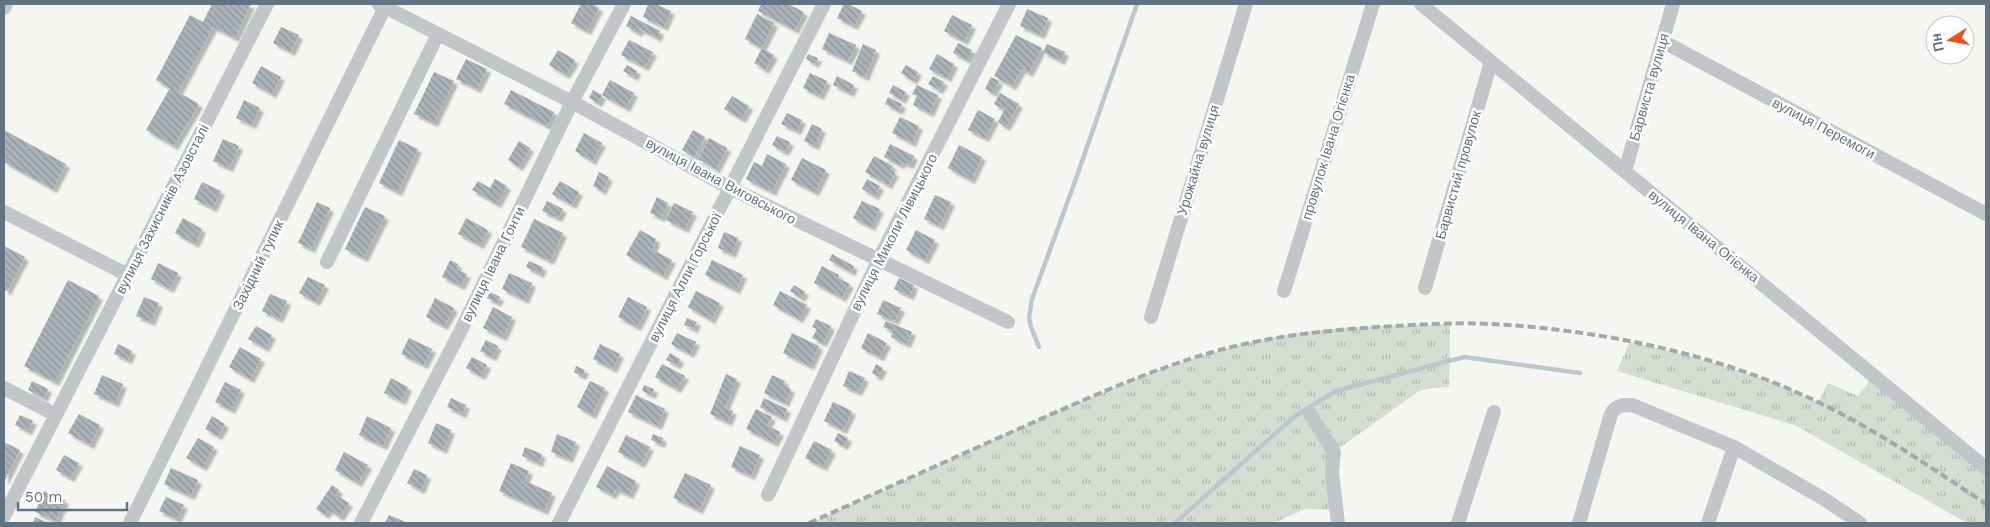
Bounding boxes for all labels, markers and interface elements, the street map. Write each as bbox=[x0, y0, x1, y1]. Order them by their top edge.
north arrow bbox=[1925, 15, 1975, 65]
street label: Барвиста вулиця bbox=[1626, 31, 1672, 143]
text: Пн bbox=[1928, 32, 1947, 53]
street label: провулок Івана Огієнка bbox=[1298, 72, 1358, 222]
street label: вулиця Перемоги bbox=[1770, 94, 1878, 162]
street label: Урожайна вулиця bbox=[1174, 103, 1222, 217]
street label: Барвистий провулок bbox=[1432, 108, 1484, 241]
street label: вулиця Захисників Азовсталі bbox=[112, 122, 212, 296]
street label: вулиця Івана Виговського bbox=[643, 135, 799, 227]
street label: вулиця Миколи Лівицького bbox=[847, 151, 941, 313]
street label: вулиця Івана Огієнка bbox=[1645, 186, 1763, 286]
street label: вулиця Івана Гонти bbox=[458, 204, 528, 324]
street label: вулиця Алли Горської bbox=[645, 210, 725, 344]
street label: Західний тупик bbox=[229, 217, 287, 312]
scale bar bbox=[18, 480, 126, 512]
text: 50 m bbox=[25, 488, 62, 506]

